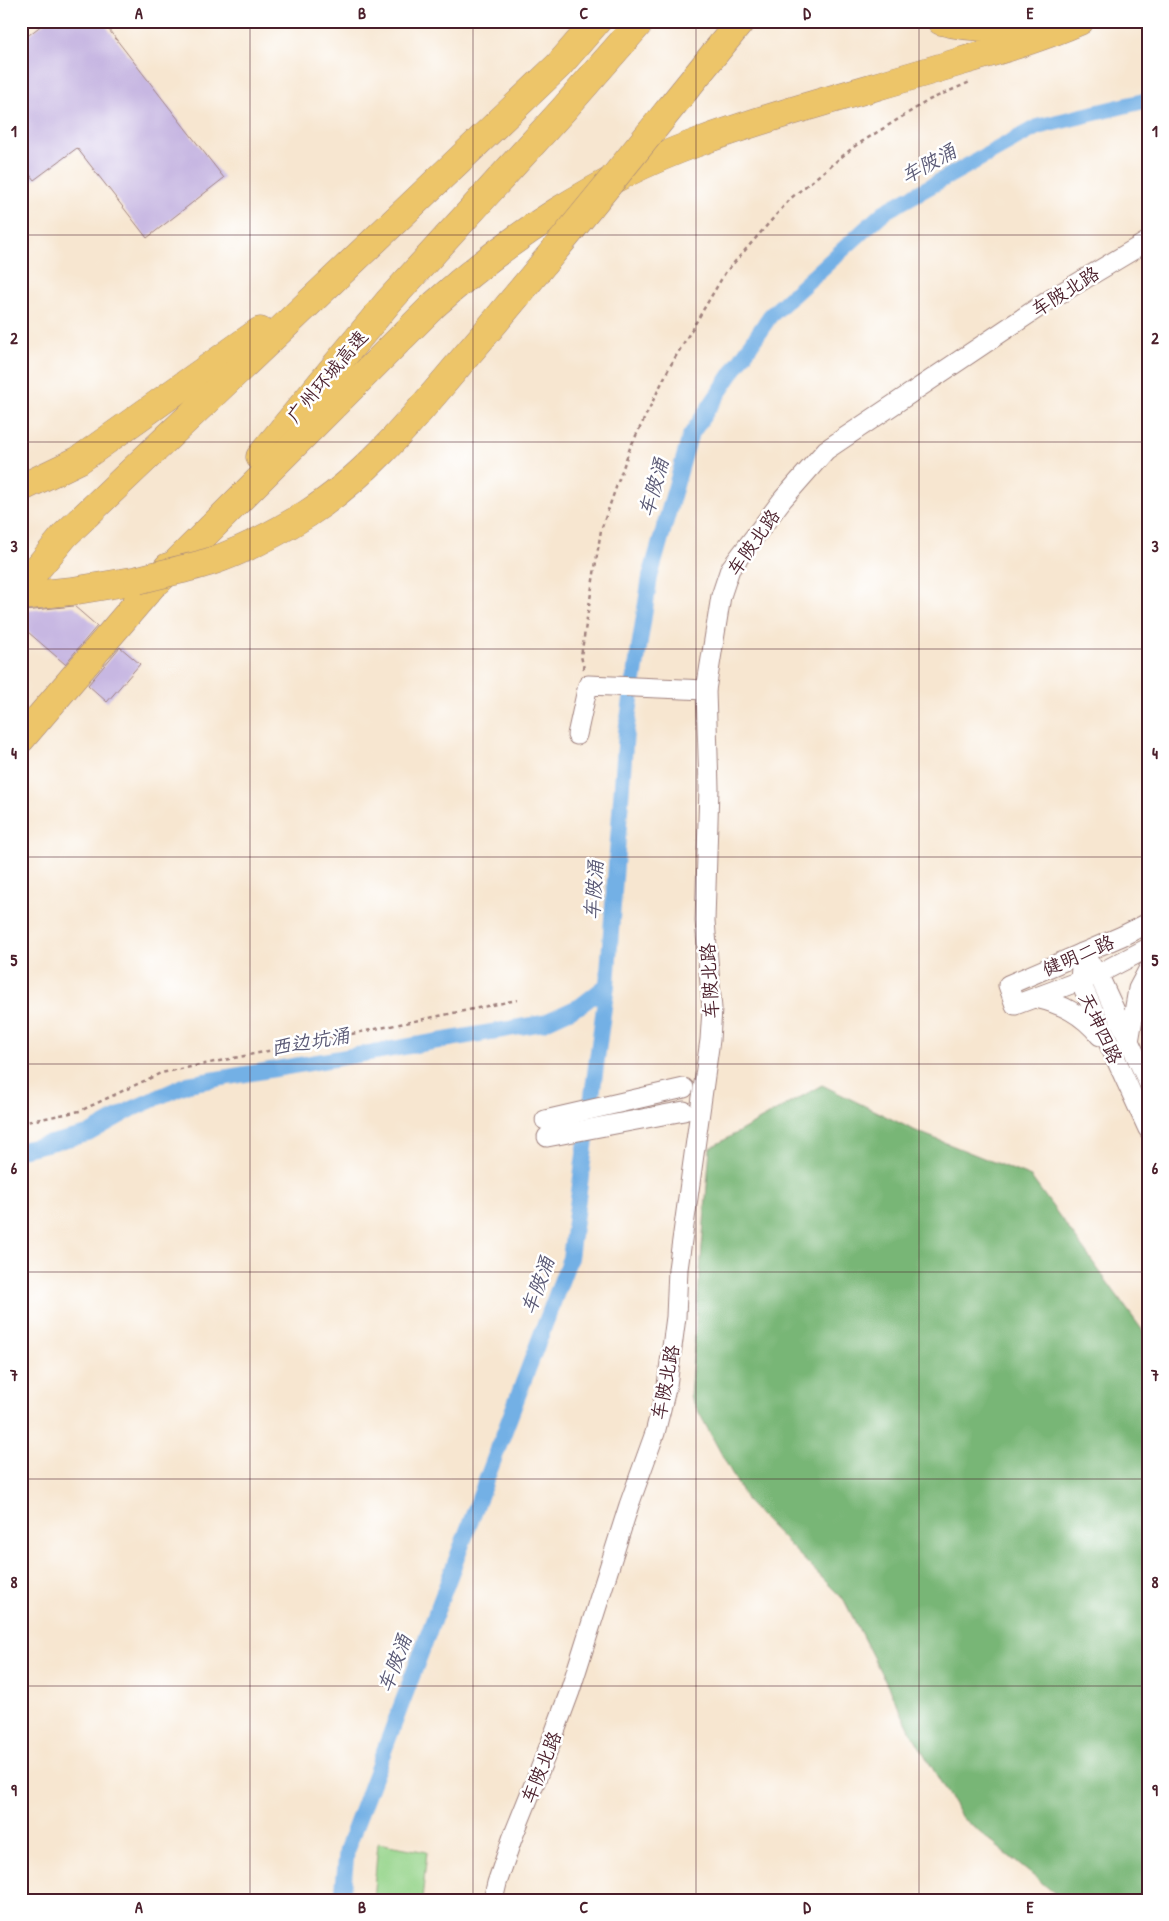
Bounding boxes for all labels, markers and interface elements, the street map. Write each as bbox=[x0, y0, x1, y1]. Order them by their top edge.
text: A bbox=[135, 2, 143, 24]
text: B bbox=[358, 2, 366, 24]
text: C bbox=[580, 2, 589, 24]
text: D bbox=[803, 2, 811, 24]
text: E bbox=[1026, 2, 1034, 24]
text: 1 bbox=[11, 120, 17, 142]
text: 1 bbox=[1152, 120, 1158, 142]
water label: 车陂涌 bbox=[895, 136, 962, 189]
street label: 车陂北路 bbox=[1026, 260, 1104, 322]
street label: 广州环城高速 bbox=[280, 324, 374, 428]
text: 2 bbox=[10, 327, 18, 349]
text: 2 bbox=[1151, 327, 1159, 349]
water label: 车陂涌 bbox=[632, 453, 675, 520]
street label: 车陂北路 bbox=[721, 503, 785, 581]
text: 3 bbox=[10, 535, 18, 557]
text: 3 bbox=[1151, 535, 1159, 557]
text: 4 bbox=[11, 742, 17, 764]
text: 4 bbox=[1152, 742, 1158, 764]
water label: 车陂涌 bbox=[577, 858, 609, 921]
street label: 健明二路 bbox=[1038, 928, 1118, 982]
street label: 车陂北路 bbox=[694, 942, 724, 1020]
text: 5 bbox=[11, 949, 18, 971]
text: 5 bbox=[1152, 949, 1159, 971]
street label: 天坤四路 bbox=[1073, 988, 1129, 1068]
water label: 西边坑涌 bbox=[268, 1021, 353, 1061]
text: 6 bbox=[11, 1157, 18, 1179]
text: 6 bbox=[1152, 1157, 1159, 1179]
water label: 车陂涌 bbox=[514, 1251, 560, 1318]
street label: 车陂北路 bbox=[645, 1342, 685, 1422]
text: 7 bbox=[9, 1364, 18, 1386]
text: 7 bbox=[1150, 1364, 1159, 1386]
text: 8 bbox=[11, 1571, 18, 1593]
text: 8 bbox=[1152, 1571, 1159, 1593]
water label: 车陂涌 bbox=[371, 1629, 418, 1696]
street label: 车陂北路 bbox=[515, 1727, 567, 1807]
text: 9 bbox=[11, 1779, 17, 1801]
text: 9 bbox=[1152, 1779, 1158, 1801]
text: A bbox=[135, 1896, 143, 1918]
text: B bbox=[358, 1896, 366, 1918]
text: C bbox=[580, 1896, 589, 1918]
text: D bbox=[803, 1896, 811, 1918]
text: E bbox=[1026, 1896, 1034, 1918]

